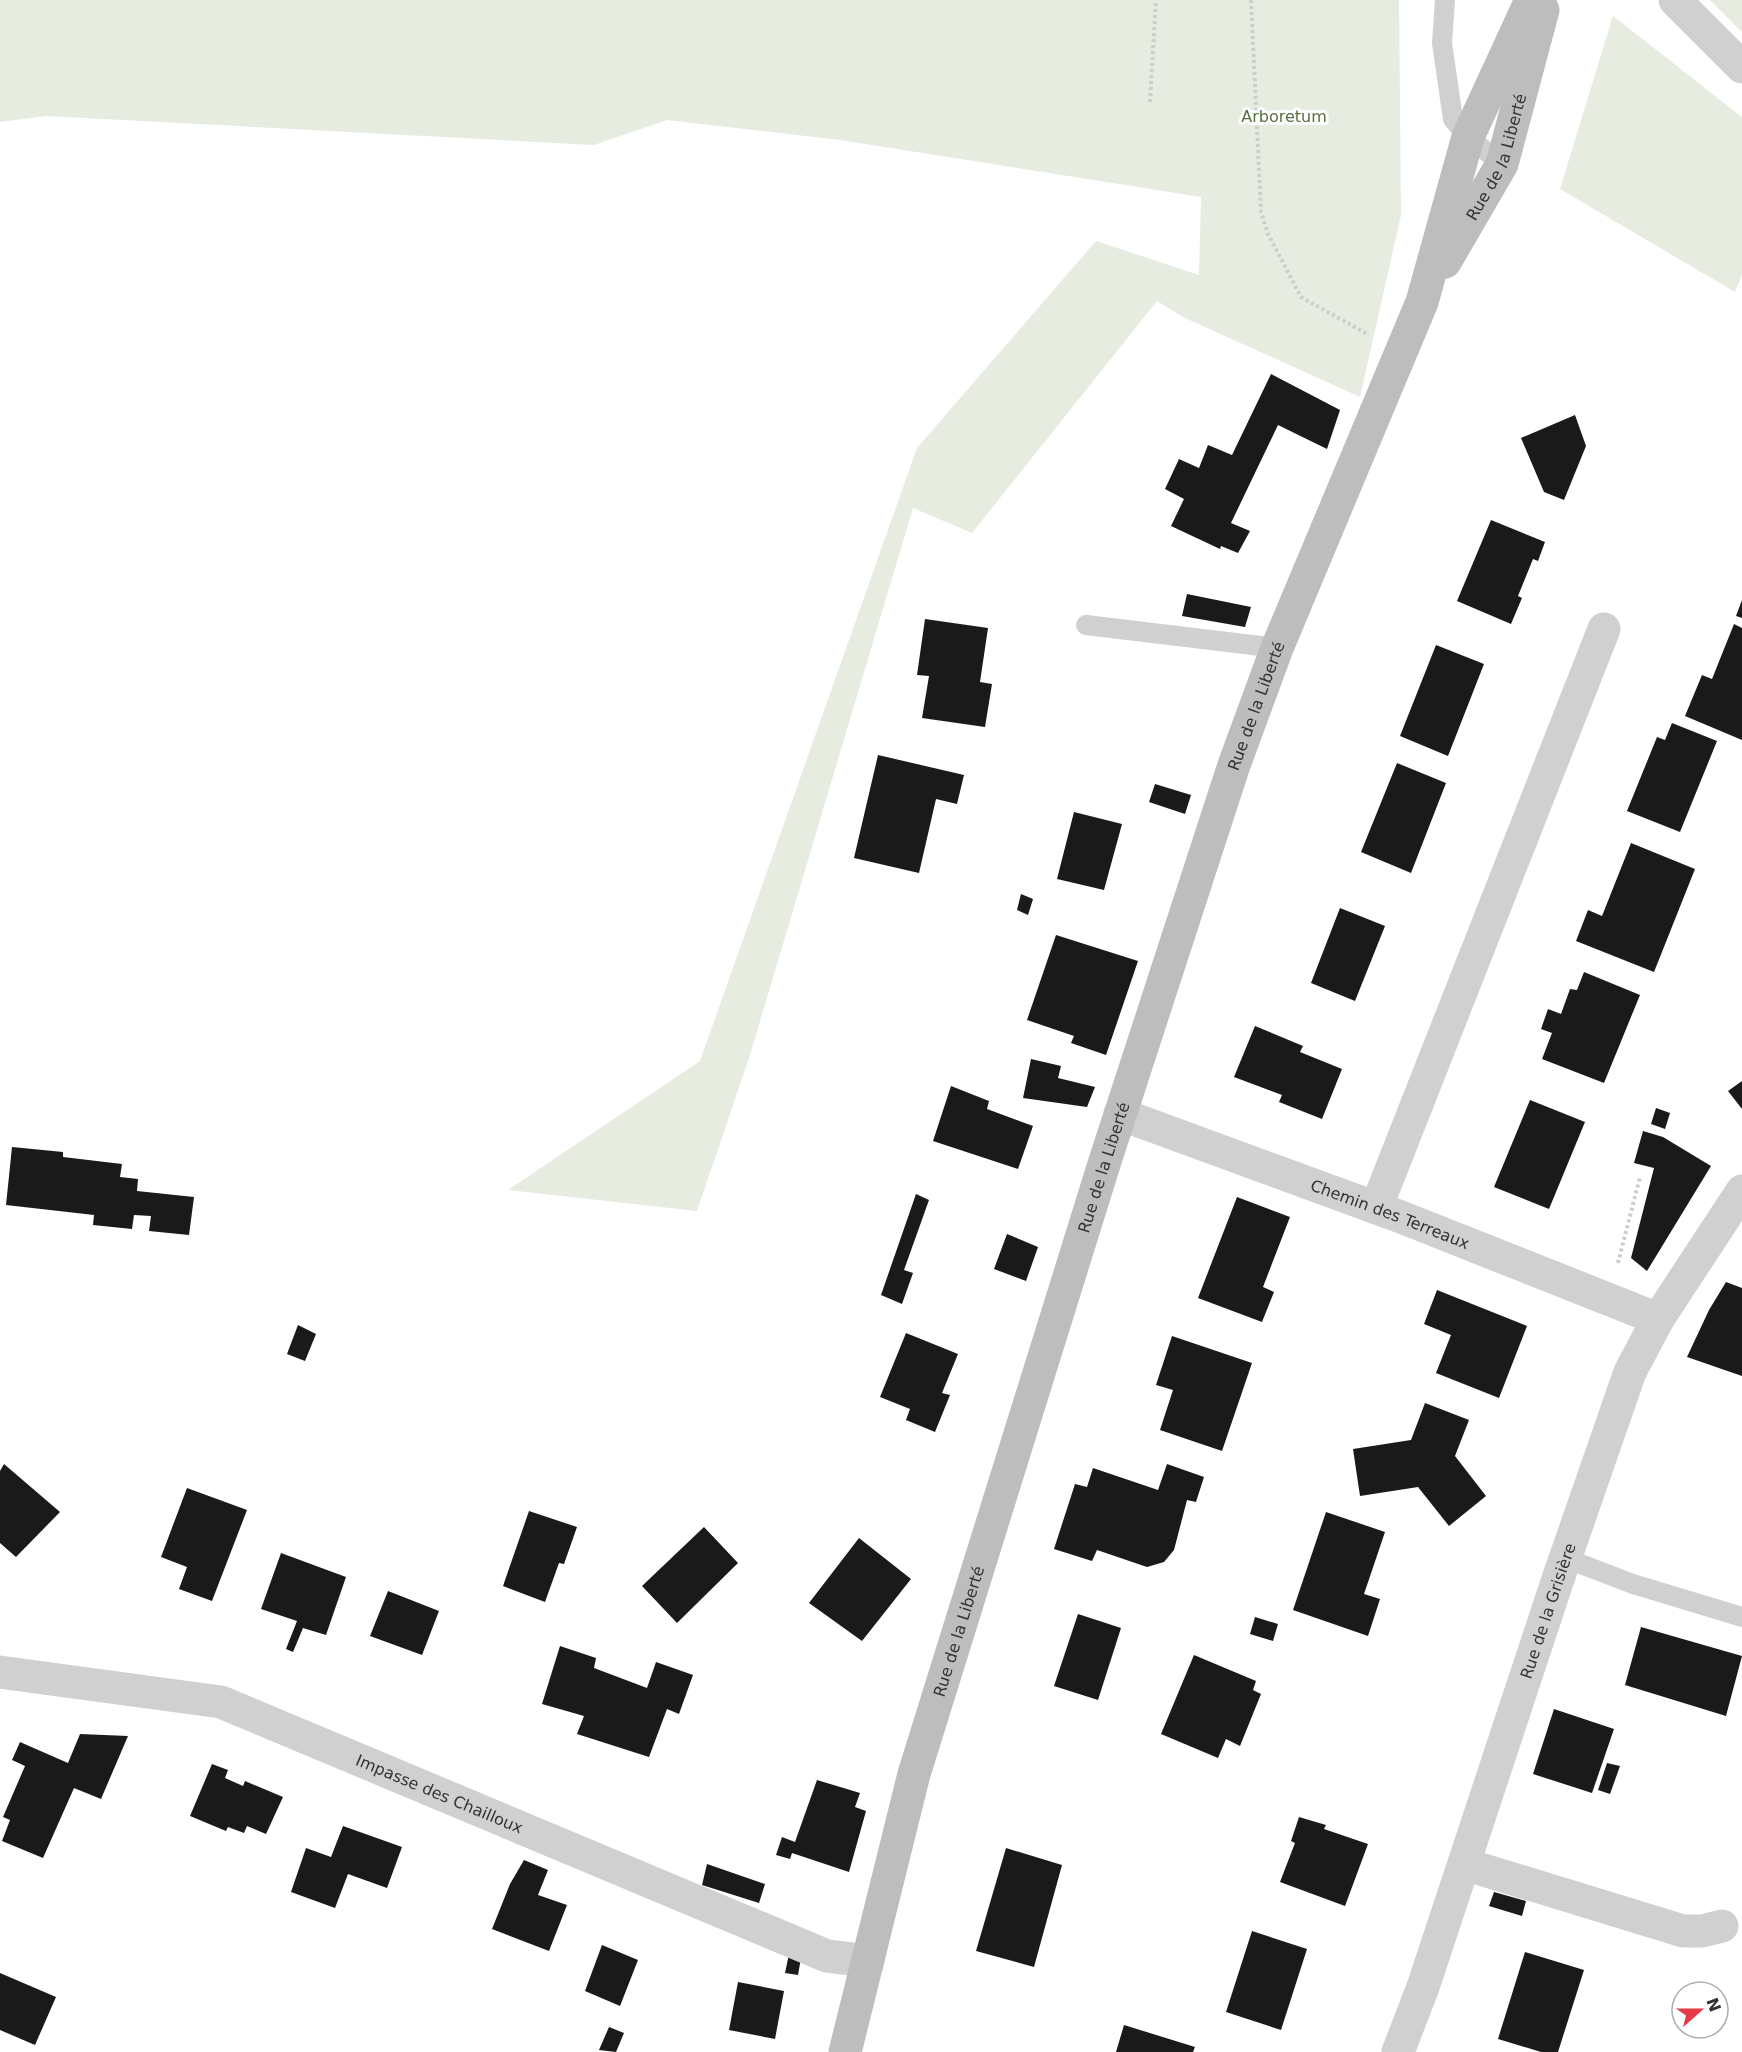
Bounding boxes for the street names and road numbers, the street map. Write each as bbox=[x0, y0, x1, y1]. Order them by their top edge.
street label: Rue de la Liberté bbox=[1462, 91, 1530, 224]
street label: Rue de la Liberté bbox=[1224, 639, 1289, 773]
street label: Rue de la Liberté bbox=[1074, 1100, 1134, 1235]
street label: Chemin des Terreaux bbox=[1308, 1176, 1472, 1253]
street label: Rue de la Grisière bbox=[1517, 1540, 1580, 1681]
street label: Rue de la Liberté bbox=[930, 1564, 988, 1699]
street label: Impasse des Chailloux bbox=[353, 1751, 526, 1837]

